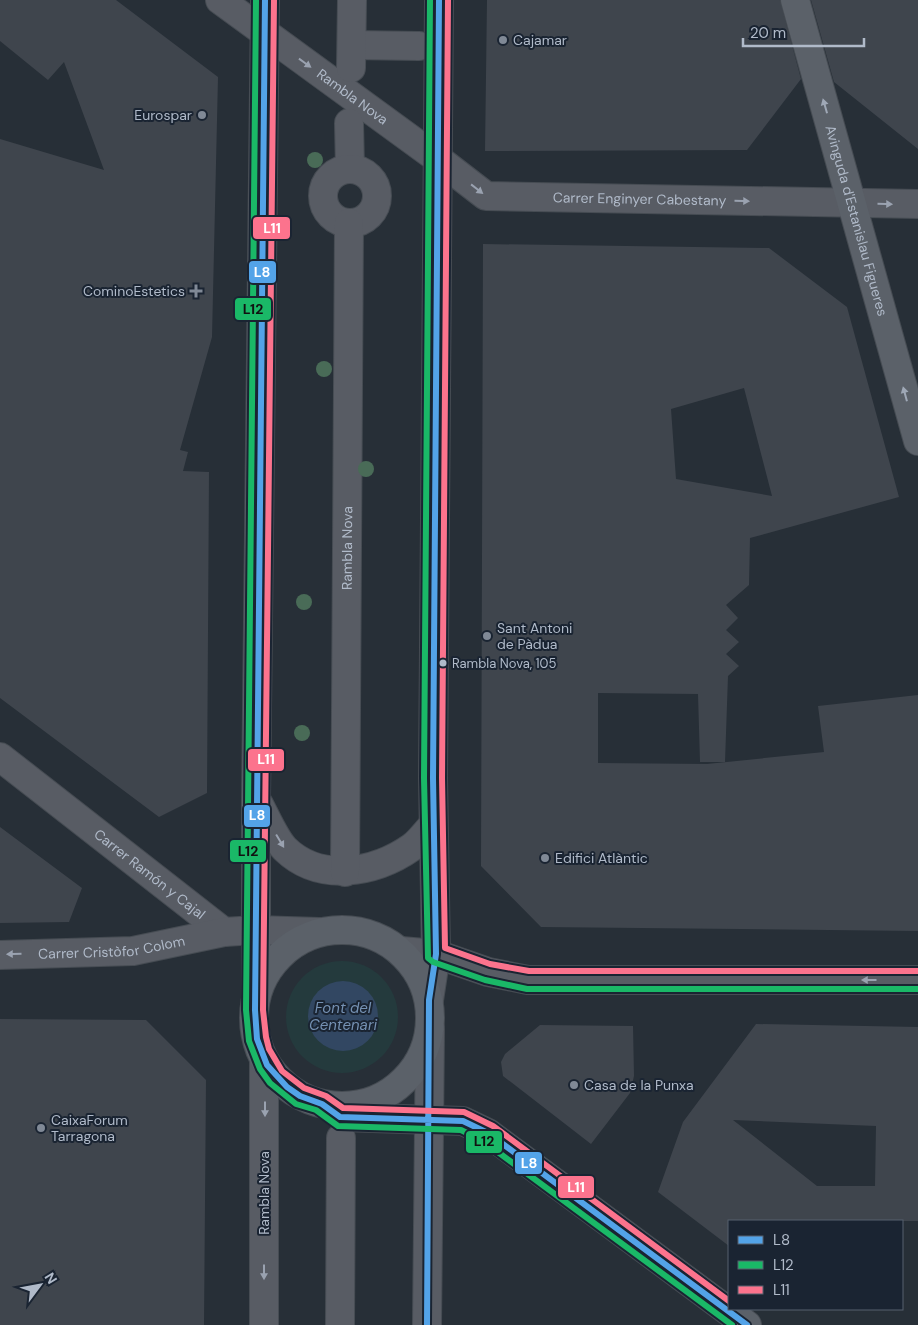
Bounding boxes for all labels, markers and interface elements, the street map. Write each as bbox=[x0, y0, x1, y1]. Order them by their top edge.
scale bar bbox=[743, 15, 864, 47]
text: 20 m bbox=[750, 23, 786, 43]
place label: Cajamar bbox=[513, 31, 567, 49]
marker: Cajamar bbox=[497, 34, 509, 46]
one-way arrow bbox=[298, 58, 311, 68]
street label: Rambla Nova bbox=[313, 65, 392, 129]
one-way arrow bbox=[821, 98, 829, 113]
place label: Eurospar bbox=[134, 106, 192, 124]
marker: Eurospar bbox=[196, 109, 208, 121]
street label: Avinguda d'Estanislau Figueres bbox=[821, 123, 892, 318]
one-way arrow bbox=[470, 184, 483, 195]
street label: Carrer Enginyer Cabestany bbox=[553, 188, 727, 209]
one-way arrow bbox=[734, 197, 750, 205]
one-way arrow bbox=[878, 200, 894, 208]
line badge: L11 bbox=[252, 216, 291, 240]
text: L11 bbox=[263, 219, 281, 237]
line badge: L8 bbox=[248, 260, 277, 284]
text: L8 bbox=[254, 263, 270, 281]
place label: CominoEstetics bbox=[83, 282, 185, 300]
marker: CominoEstetics bbox=[189, 284, 203, 298]
line badge: L12 bbox=[234, 297, 272, 321]
text: L12 bbox=[243, 300, 263, 318]
one-way arrow bbox=[901, 386, 909, 402]
street label: Rambla Nova bbox=[338, 506, 356, 590]
place label: Sant Antoni de Pàdua bbox=[497, 619, 572, 653]
marker: Sant Antoni de Pàdua bbox=[481, 630, 493, 642]
place label: Rambla Nova, 105 bbox=[452, 655, 556, 672]
marker: Rambla Nova, 105 bbox=[438, 658, 448, 668]
line badge: L11 bbox=[247, 748, 285, 772]
text: L11 bbox=[257, 750, 275, 768]
line badge: L8 bbox=[243, 804, 271, 828]
text: L8 bbox=[249, 806, 265, 824]
street label: Carrer Ramón y Cajal bbox=[90, 825, 209, 923]
one-way arrow bbox=[276, 833, 284, 848]
line badge: L12 bbox=[229, 839, 267, 863]
text: L12 bbox=[238, 842, 258, 860]
place label: Edifici Atlàntic bbox=[555, 849, 648, 867]
marker: Edifici Atlàntic bbox=[539, 852, 551, 864]
street label: Carrer Cristòfor Colom bbox=[38, 931, 186, 963]
one-way arrow bbox=[6, 950, 22, 958]
one-way arrow bbox=[861, 976, 877, 984]
water label: Font del Centenari bbox=[309, 998, 377, 1035]
place label: Casa de la Punxa bbox=[584, 1076, 694, 1094]
marker: Casa de la Punxa bbox=[568, 1079, 580, 1091]
one-way arrow bbox=[261, 1101, 269, 1117]
place label: CaixaForum Tarragona bbox=[51, 1111, 128, 1145]
marker: CaixaForum Tarragona bbox=[35, 1122, 47, 1134]
line badge: L12 bbox=[465, 1130, 503, 1154]
text: L12 bbox=[474, 1132, 494, 1150]
street label: Rambla Nova bbox=[255, 1151, 273, 1235]
line badge: L8 bbox=[514, 1151, 543, 1175]
text: L8 bbox=[521, 1154, 537, 1172]
line badge: L11 bbox=[557, 1175, 595, 1199]
text: L11 bbox=[567, 1178, 585, 1196]
legend bbox=[728, 1220, 903, 1310]
text: L8 bbox=[773, 1230, 790, 1250]
text: L12 bbox=[773, 1255, 794, 1275]
north arrow bbox=[15, 1260, 65, 1310]
one-way arrow bbox=[260, 1264, 268, 1280]
text: N bbox=[41, 1269, 61, 1287]
text: L11 bbox=[773, 1280, 790, 1300]

